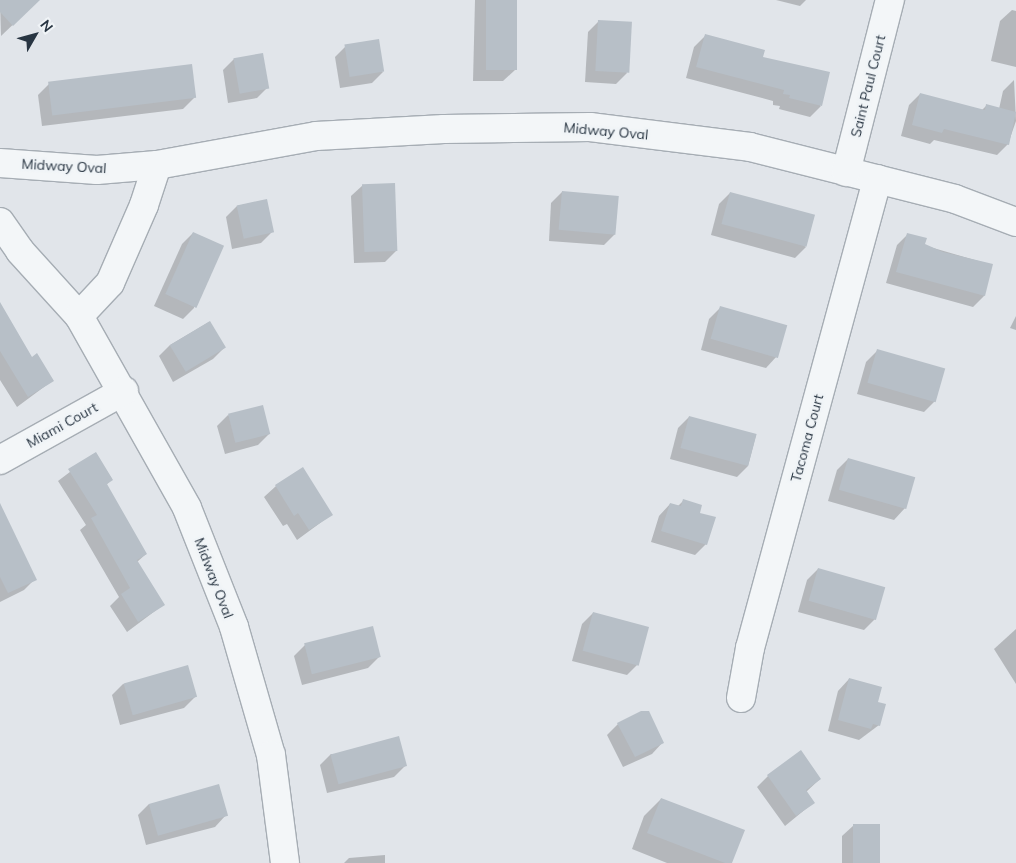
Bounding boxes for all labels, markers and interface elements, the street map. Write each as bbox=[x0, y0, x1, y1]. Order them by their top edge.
north arrow bbox=[10, 10, 60, 60]
text: N bbox=[36, 16, 57, 35]
street label: Saint Paul Court bbox=[847, 33, 889, 139]
street label: Midway Oval bbox=[563, 119, 649, 143]
street label: Midway Oval bbox=[21, 155, 107, 177]
street label: Tacoma Court bbox=[787, 392, 827, 484]
street label: Miami Court bbox=[24, 399, 100, 451]
street label: Midway Oval bbox=[191, 535, 237, 621]

